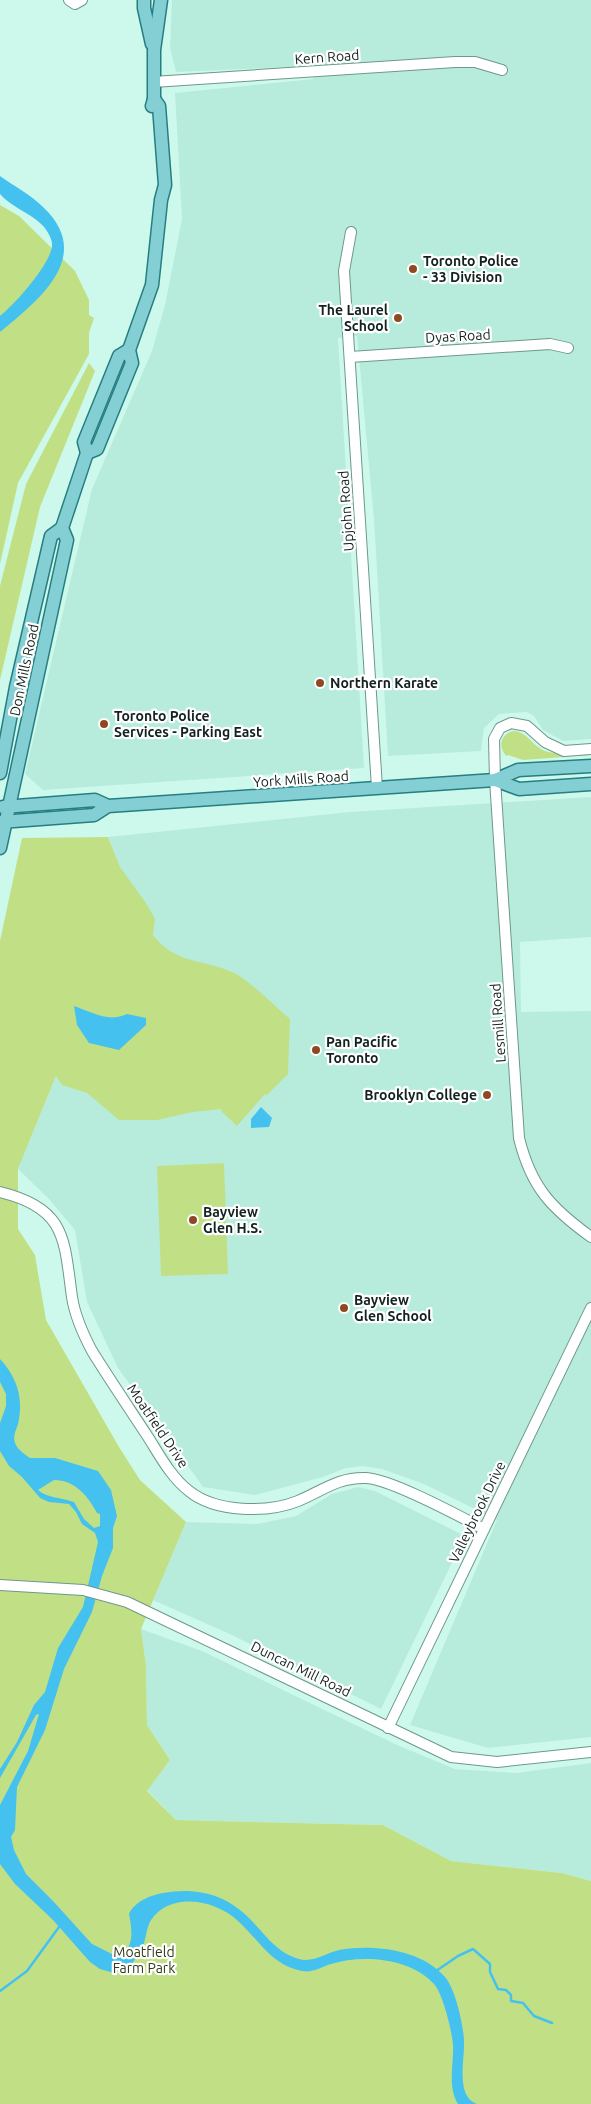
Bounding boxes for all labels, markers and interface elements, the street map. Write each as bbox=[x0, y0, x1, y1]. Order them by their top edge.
street label: Kern Road bbox=[294, 47, 360, 67]
place label: Toronto Police - 33 Division bbox=[423, 253, 519, 285]
marker: Toronto Police - 33 Division bbox=[407, 263, 419, 275]
place label: The Laurel School bbox=[318, 302, 388, 334]
marker: The Laurel School bbox=[392, 312, 404, 324]
street label: Dyas Road bbox=[425, 326, 491, 346]
street label: Upjohn Road bbox=[335, 470, 357, 552]
street label: Don Mills Road bbox=[6, 622, 42, 718]
place label: Northern Karate bbox=[330, 675, 438, 691]
marker: Northern Karate bbox=[314, 677, 326, 689]
place label: Toronto Police Services - Parking East bbox=[114, 708, 262, 740]
marker: Toronto Police Services - Parking East bbox=[98, 718, 110, 730]
street label: York Mills Road bbox=[253, 768, 349, 790]
street label: Lesmill Road bbox=[487, 983, 509, 1063]
place label: Pan Pacific Toronto bbox=[326, 1034, 397, 1066]
marker: Pan Pacific Toronto bbox=[310, 1044, 322, 1056]
place label: Brooklyn College bbox=[364, 1087, 477, 1103]
marker: Brooklyn College bbox=[481, 1089, 493, 1101]
place label: Bayview Glen H.S. bbox=[203, 1204, 262, 1236]
marker: Bayview Glen H.S. bbox=[187, 1214, 199, 1226]
place label: Bayview Glen School bbox=[354, 1292, 432, 1324]
marker: Bayview Glen School bbox=[338, 1302, 350, 1314]
street label: Moatfield Drive bbox=[124, 1381, 192, 1471]
street label: Valleybrook Drive bbox=[446, 1459, 508, 1565]
street label: Duncan Mill Road bbox=[248, 1638, 354, 1700]
park label: Moatfield Farm Park bbox=[113, 1944, 175, 1976]

